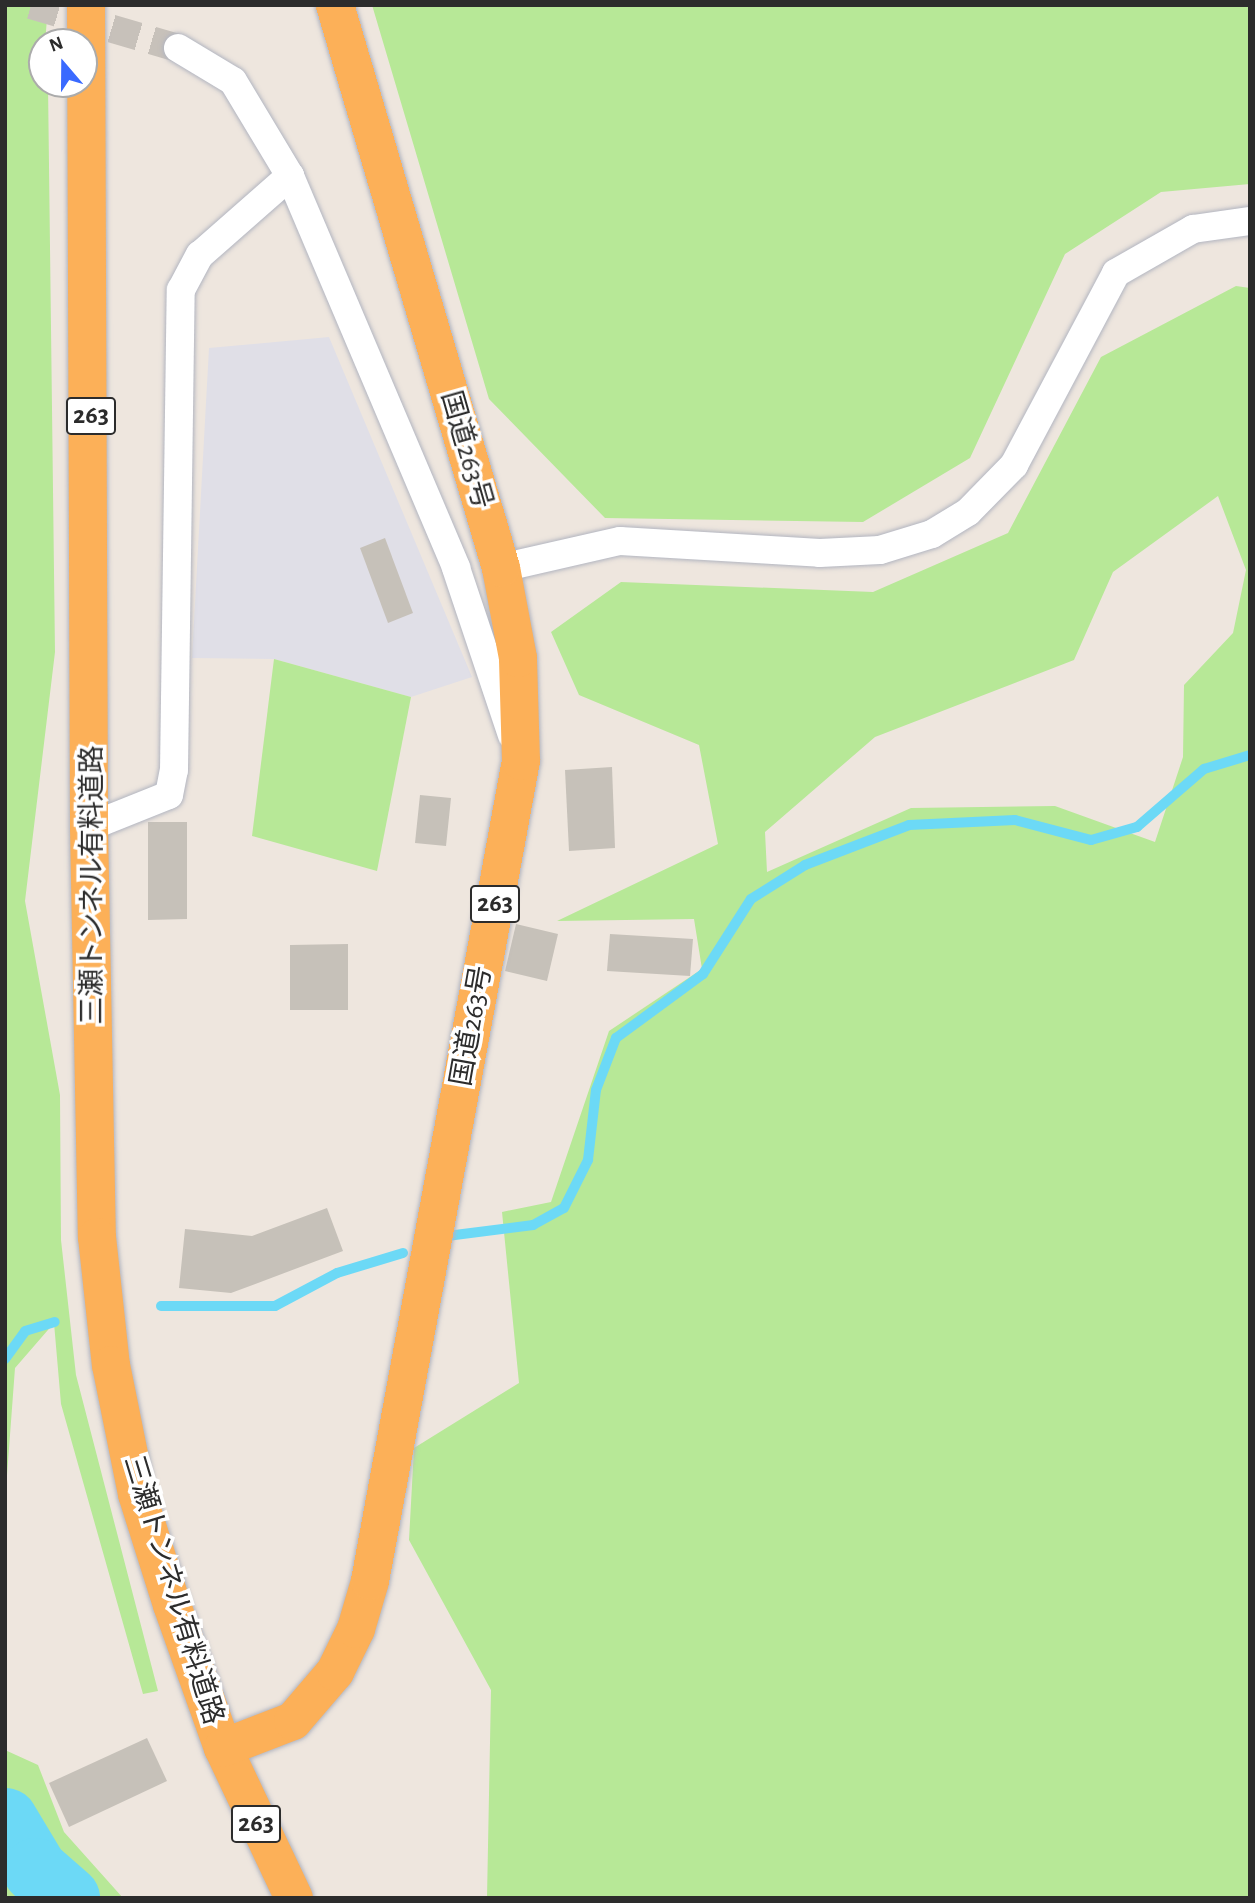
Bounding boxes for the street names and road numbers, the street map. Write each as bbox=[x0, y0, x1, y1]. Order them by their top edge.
street label: 国道263号 bbox=[433, 387, 499, 513]
road number: 263 bbox=[65, 394, 117, 438]
street label: 三瀬トンネル有料道路 bbox=[76, 745, 110, 1025]
road number: 263 bbox=[469, 882, 521, 926]
street label: 国道263号 bbox=[445, 963, 499, 1089]
street label: 三瀬トンネル有料道路 bbox=[116, 1451, 230, 1729]
road number: 263 bbox=[230, 1801, 282, 1846]

